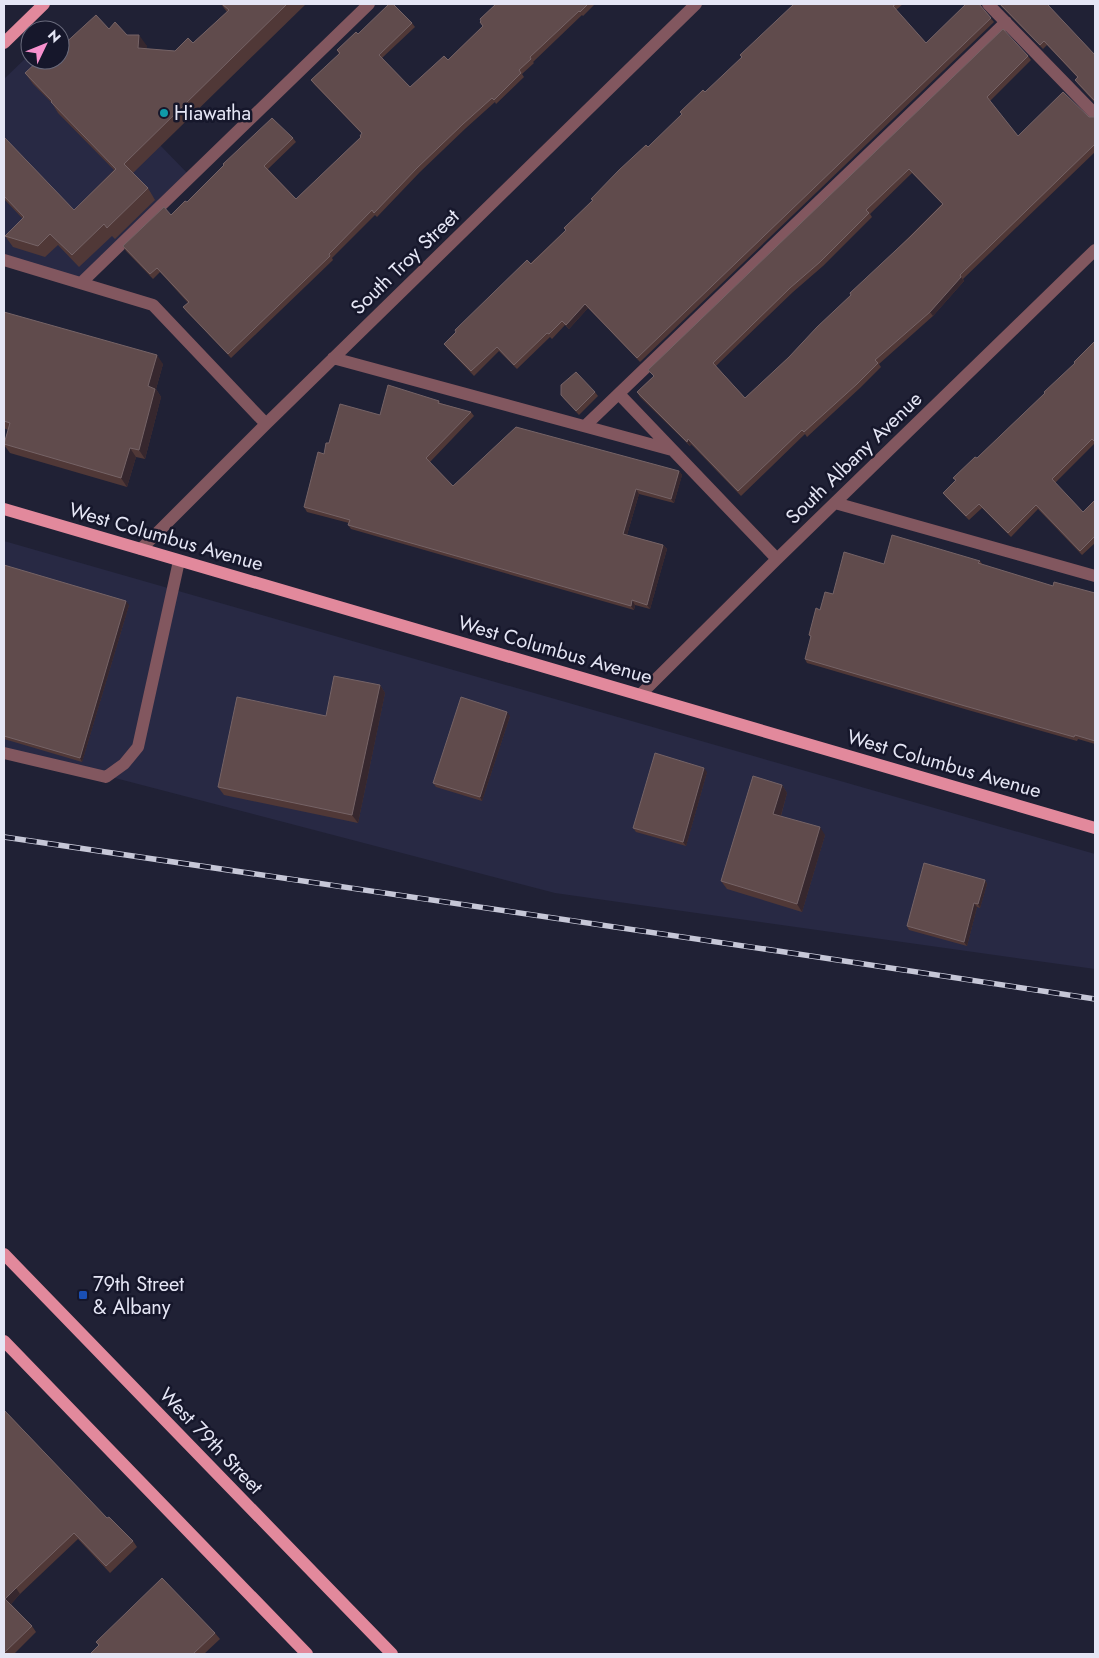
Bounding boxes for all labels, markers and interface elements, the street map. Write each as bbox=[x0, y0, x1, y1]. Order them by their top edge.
north arrow bbox=[20, 20, 70, 70]
text: N bbox=[43, 25, 66, 47]
place label: Hiawatha bbox=[174, 99, 251, 128]
marker: Hiawatha bbox=[158, 107, 170, 119]
street label: South Troy Street bbox=[344, 202, 466, 321]
street label: South Albany Avenue bbox=[779, 385, 929, 531]
street label: West Columbus Avenue bbox=[65, 495, 267, 579]
street label: West Columbus Avenue bbox=[454, 608, 656, 692]
street label: West Columbus Avenue bbox=[843, 722, 1045, 806]
place label: 79th Street & Albany bbox=[93, 1270, 184, 1322]
marker: 79th Street & Albany bbox=[77, 1289, 89, 1301]
street label: West 79th Street bbox=[152, 1381, 270, 1501]

